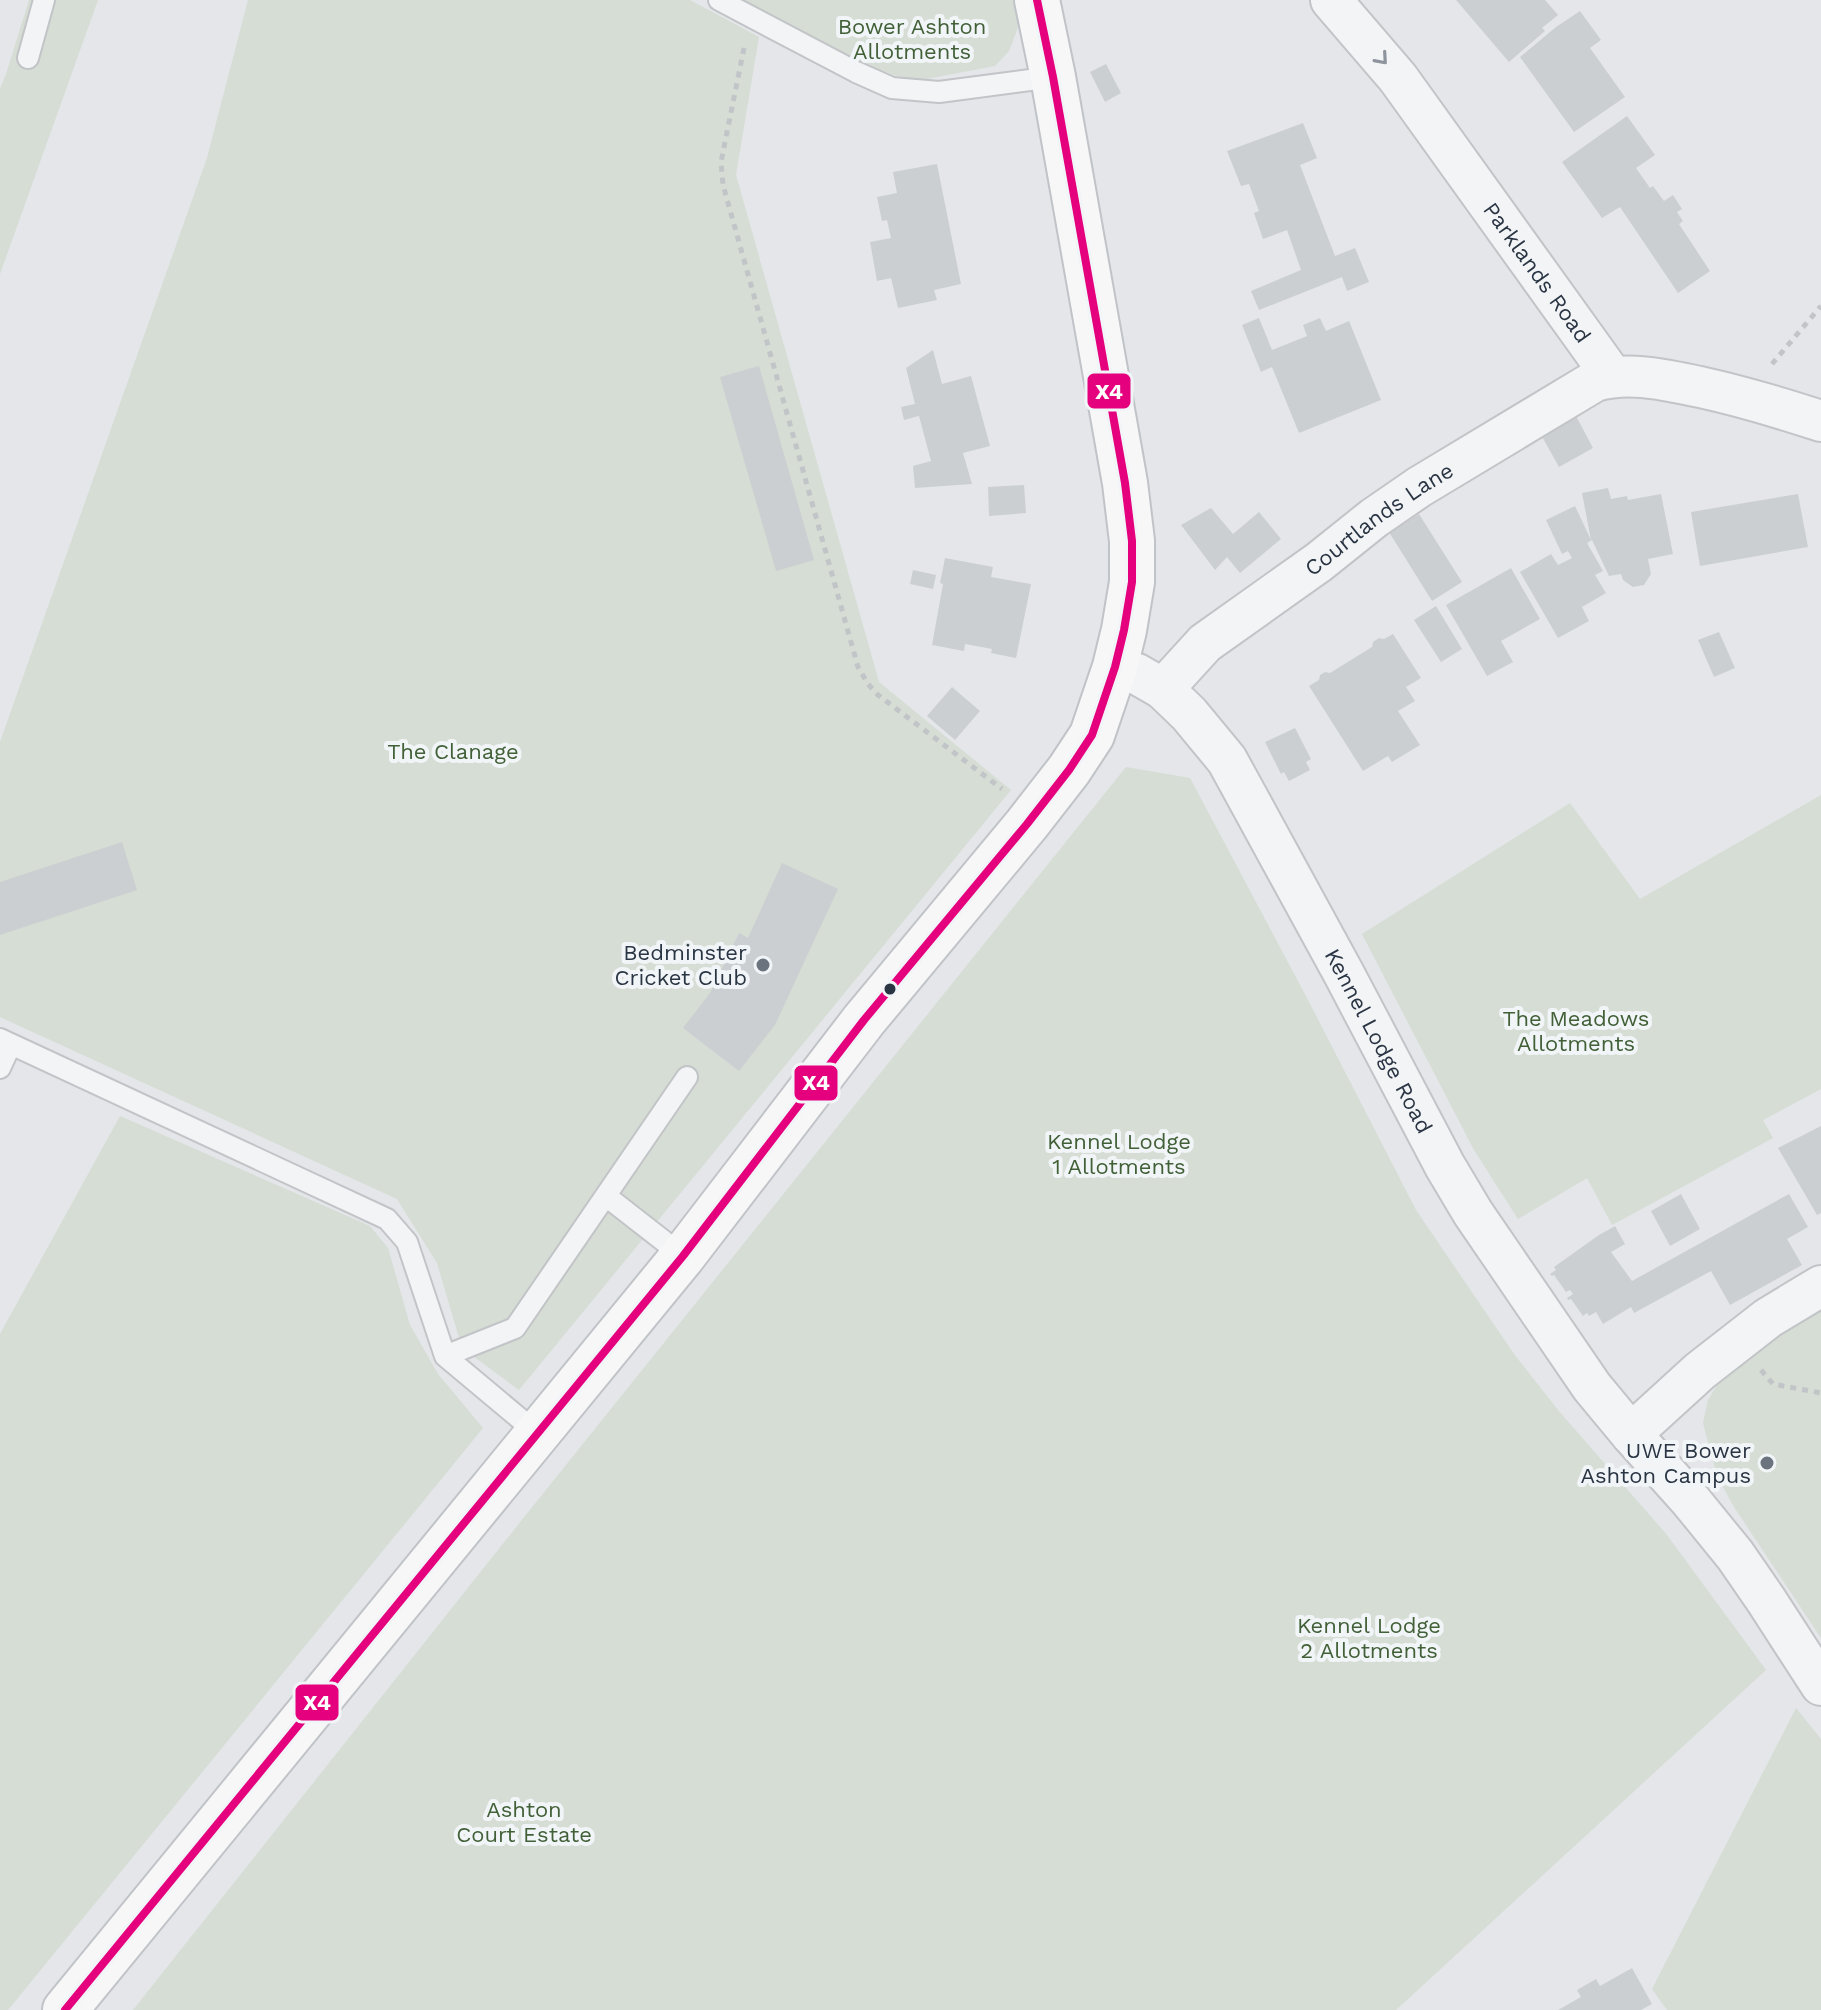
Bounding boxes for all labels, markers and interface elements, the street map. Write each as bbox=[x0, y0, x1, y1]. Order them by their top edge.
park label: Bower Ashton Allotments bbox=[838, 14, 986, 64]
one-way arrow bbox=[1372, 50, 1387, 65]
street label: Parklands Road bbox=[1478, 198, 1596, 348]
line badge: X4 bbox=[1086, 372, 1132, 410]
text: X4 bbox=[1095, 379, 1123, 404]
street label: Courtlands Lane bbox=[1300, 457, 1458, 581]
park label: The Clanage bbox=[387, 739, 519, 764]
place label: Bedminster Cricket Club bbox=[614, 940, 747, 990]
street label: Kennel Lodge Road bbox=[1319, 944, 1437, 1137]
marker: Bedminster Cricket Club bbox=[754, 956, 772, 974]
unlabelled marker bbox=[882, 981, 898, 997]
park label: The Meadows Allotments bbox=[1503, 1006, 1649, 1056]
line badge: X4 bbox=[793, 1064, 839, 1102]
text: X4 bbox=[802, 1070, 830, 1095]
park label: Kennel Lodge 1 Allotments bbox=[1047, 1129, 1191, 1179]
place label: UWE Bower Ashton Campus bbox=[1581, 1438, 1751, 1488]
marker: UWE Bower Ashton Campus bbox=[1758, 1454, 1776, 1472]
park label: Kennel Lodge 2 Allotments bbox=[1297, 1613, 1441, 1663]
line badge: X4 bbox=[294, 1683, 340, 1722]
text: X4 bbox=[303, 1690, 331, 1715]
park label: Ashton Court Estate bbox=[456, 1797, 592, 1847]

